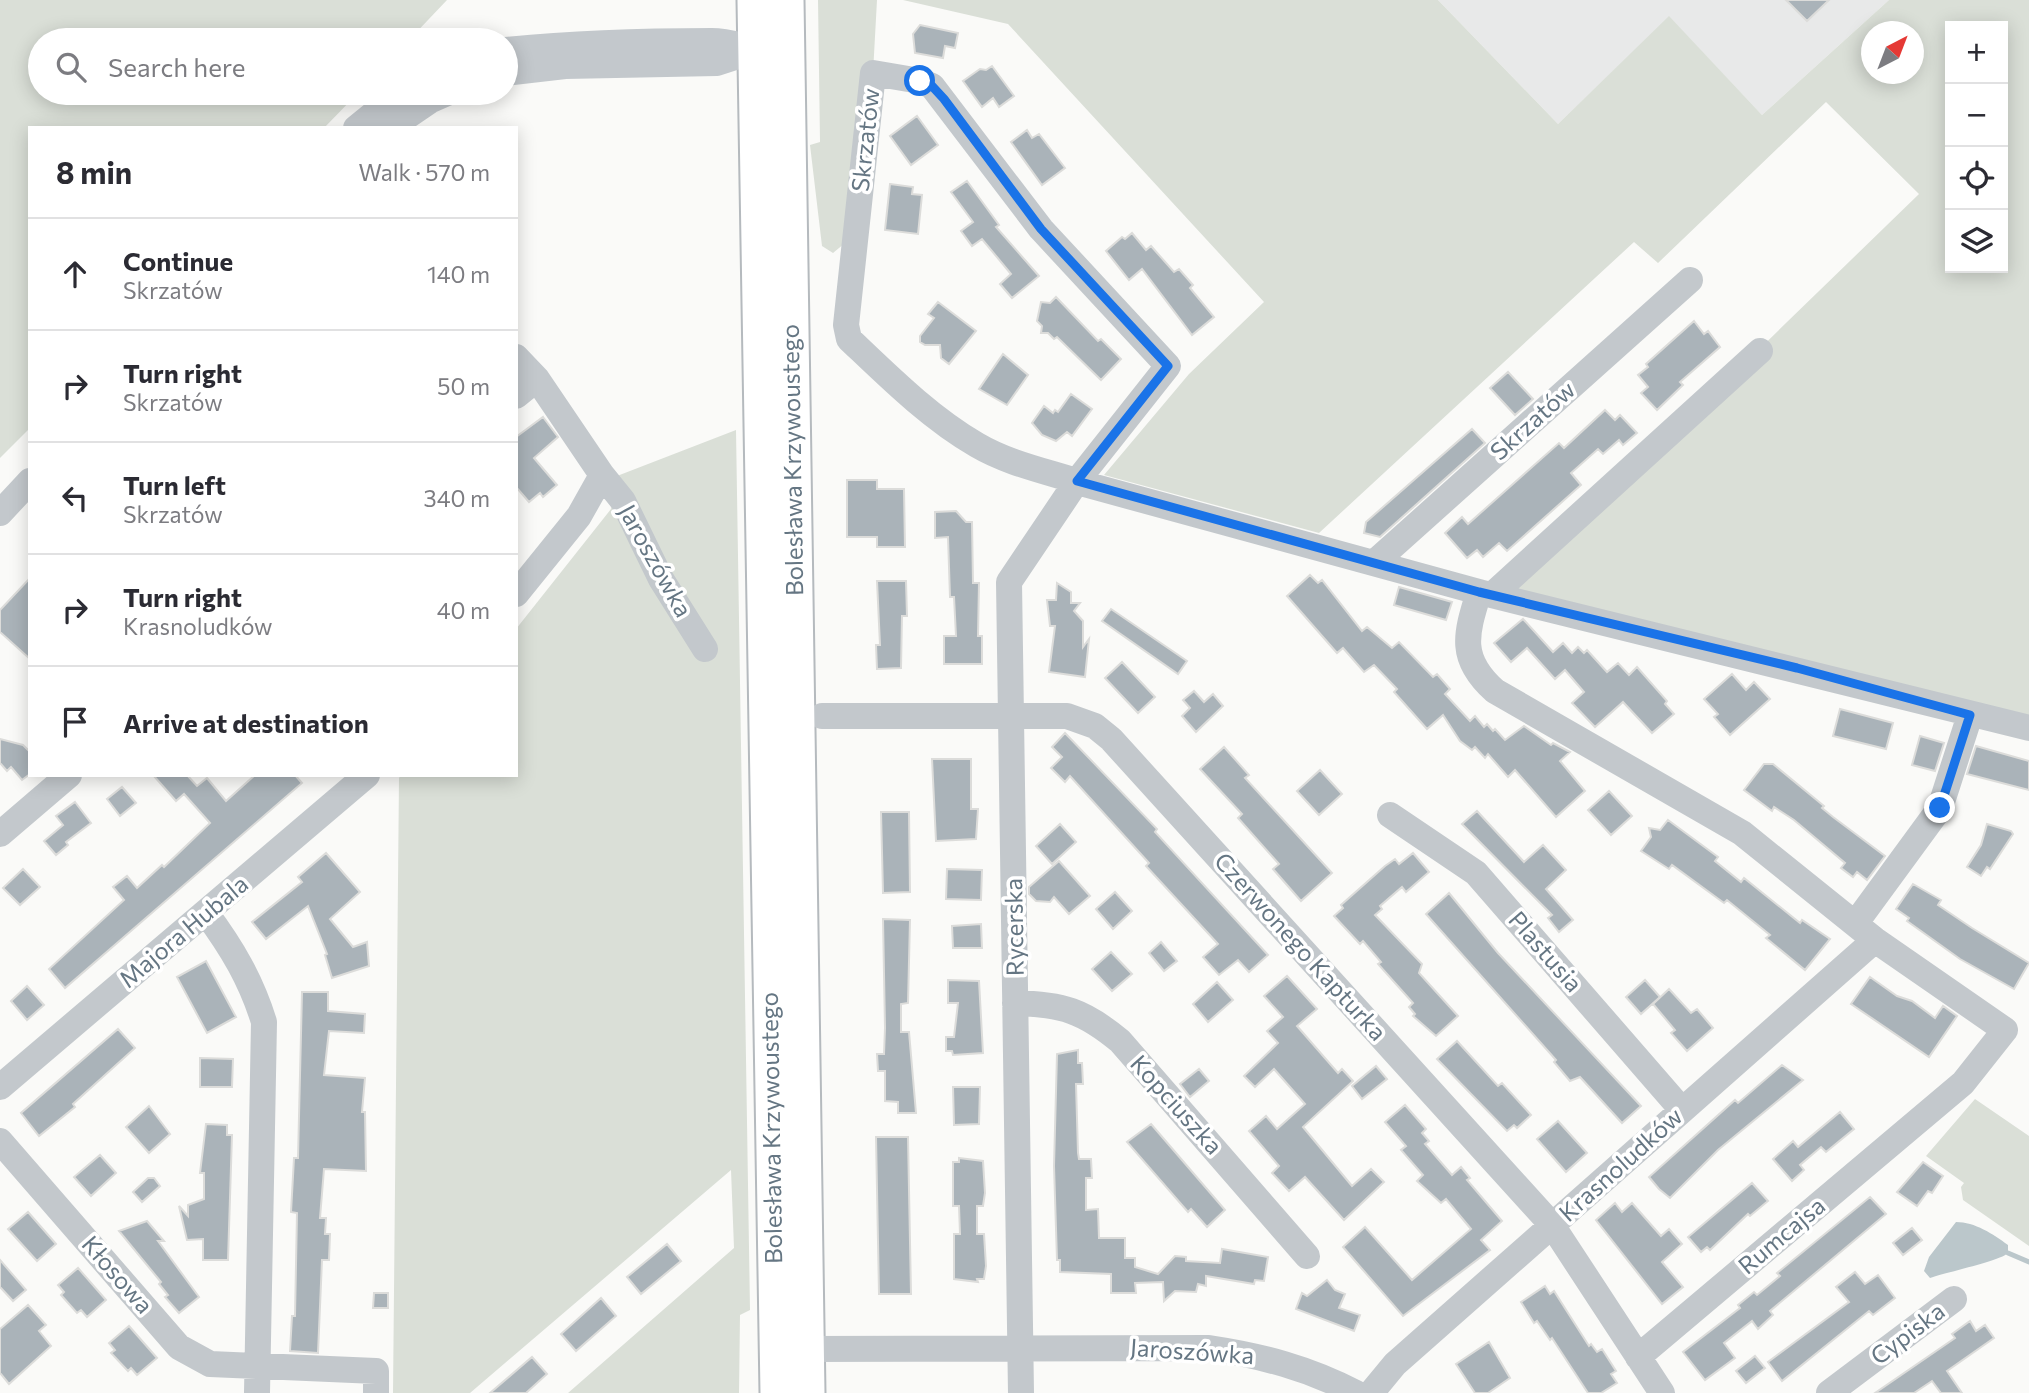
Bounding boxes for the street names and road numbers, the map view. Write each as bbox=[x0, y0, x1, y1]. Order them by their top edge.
street label: Skrzatów bbox=[845, 87, 884, 193]
street label: Bolesława Krzywoustego bbox=[775, 324, 808, 596]
street label: Skrzatów bbox=[1484, 374, 1580, 465]
street label: Jaroszówka bbox=[613, 499, 699, 622]
street label: Czerwonego Kapturka bbox=[1209, 846, 1393, 1046]
street label: Majora Hubala bbox=[113, 869, 253, 993]
street label: Rycerska bbox=[998, 878, 1029, 976]
street label: Plastusia bbox=[1503, 905, 1589, 997]
street label: Bolesława Krzywoustego bbox=[754, 992, 787, 1264]
street label: Kopciuszka bbox=[1125, 1048, 1229, 1160]
street label: Krasnoludków bbox=[1552, 1101, 1688, 1227]
street label: Rumcajsa bbox=[1732, 1190, 1830, 1279]
street label: Kłosowa bbox=[76, 1229, 160, 1319]
street label: Cypiska bbox=[1864, 1296, 1950, 1370]
street label: Jaroszówka bbox=[1129, 1332, 1255, 1369]

